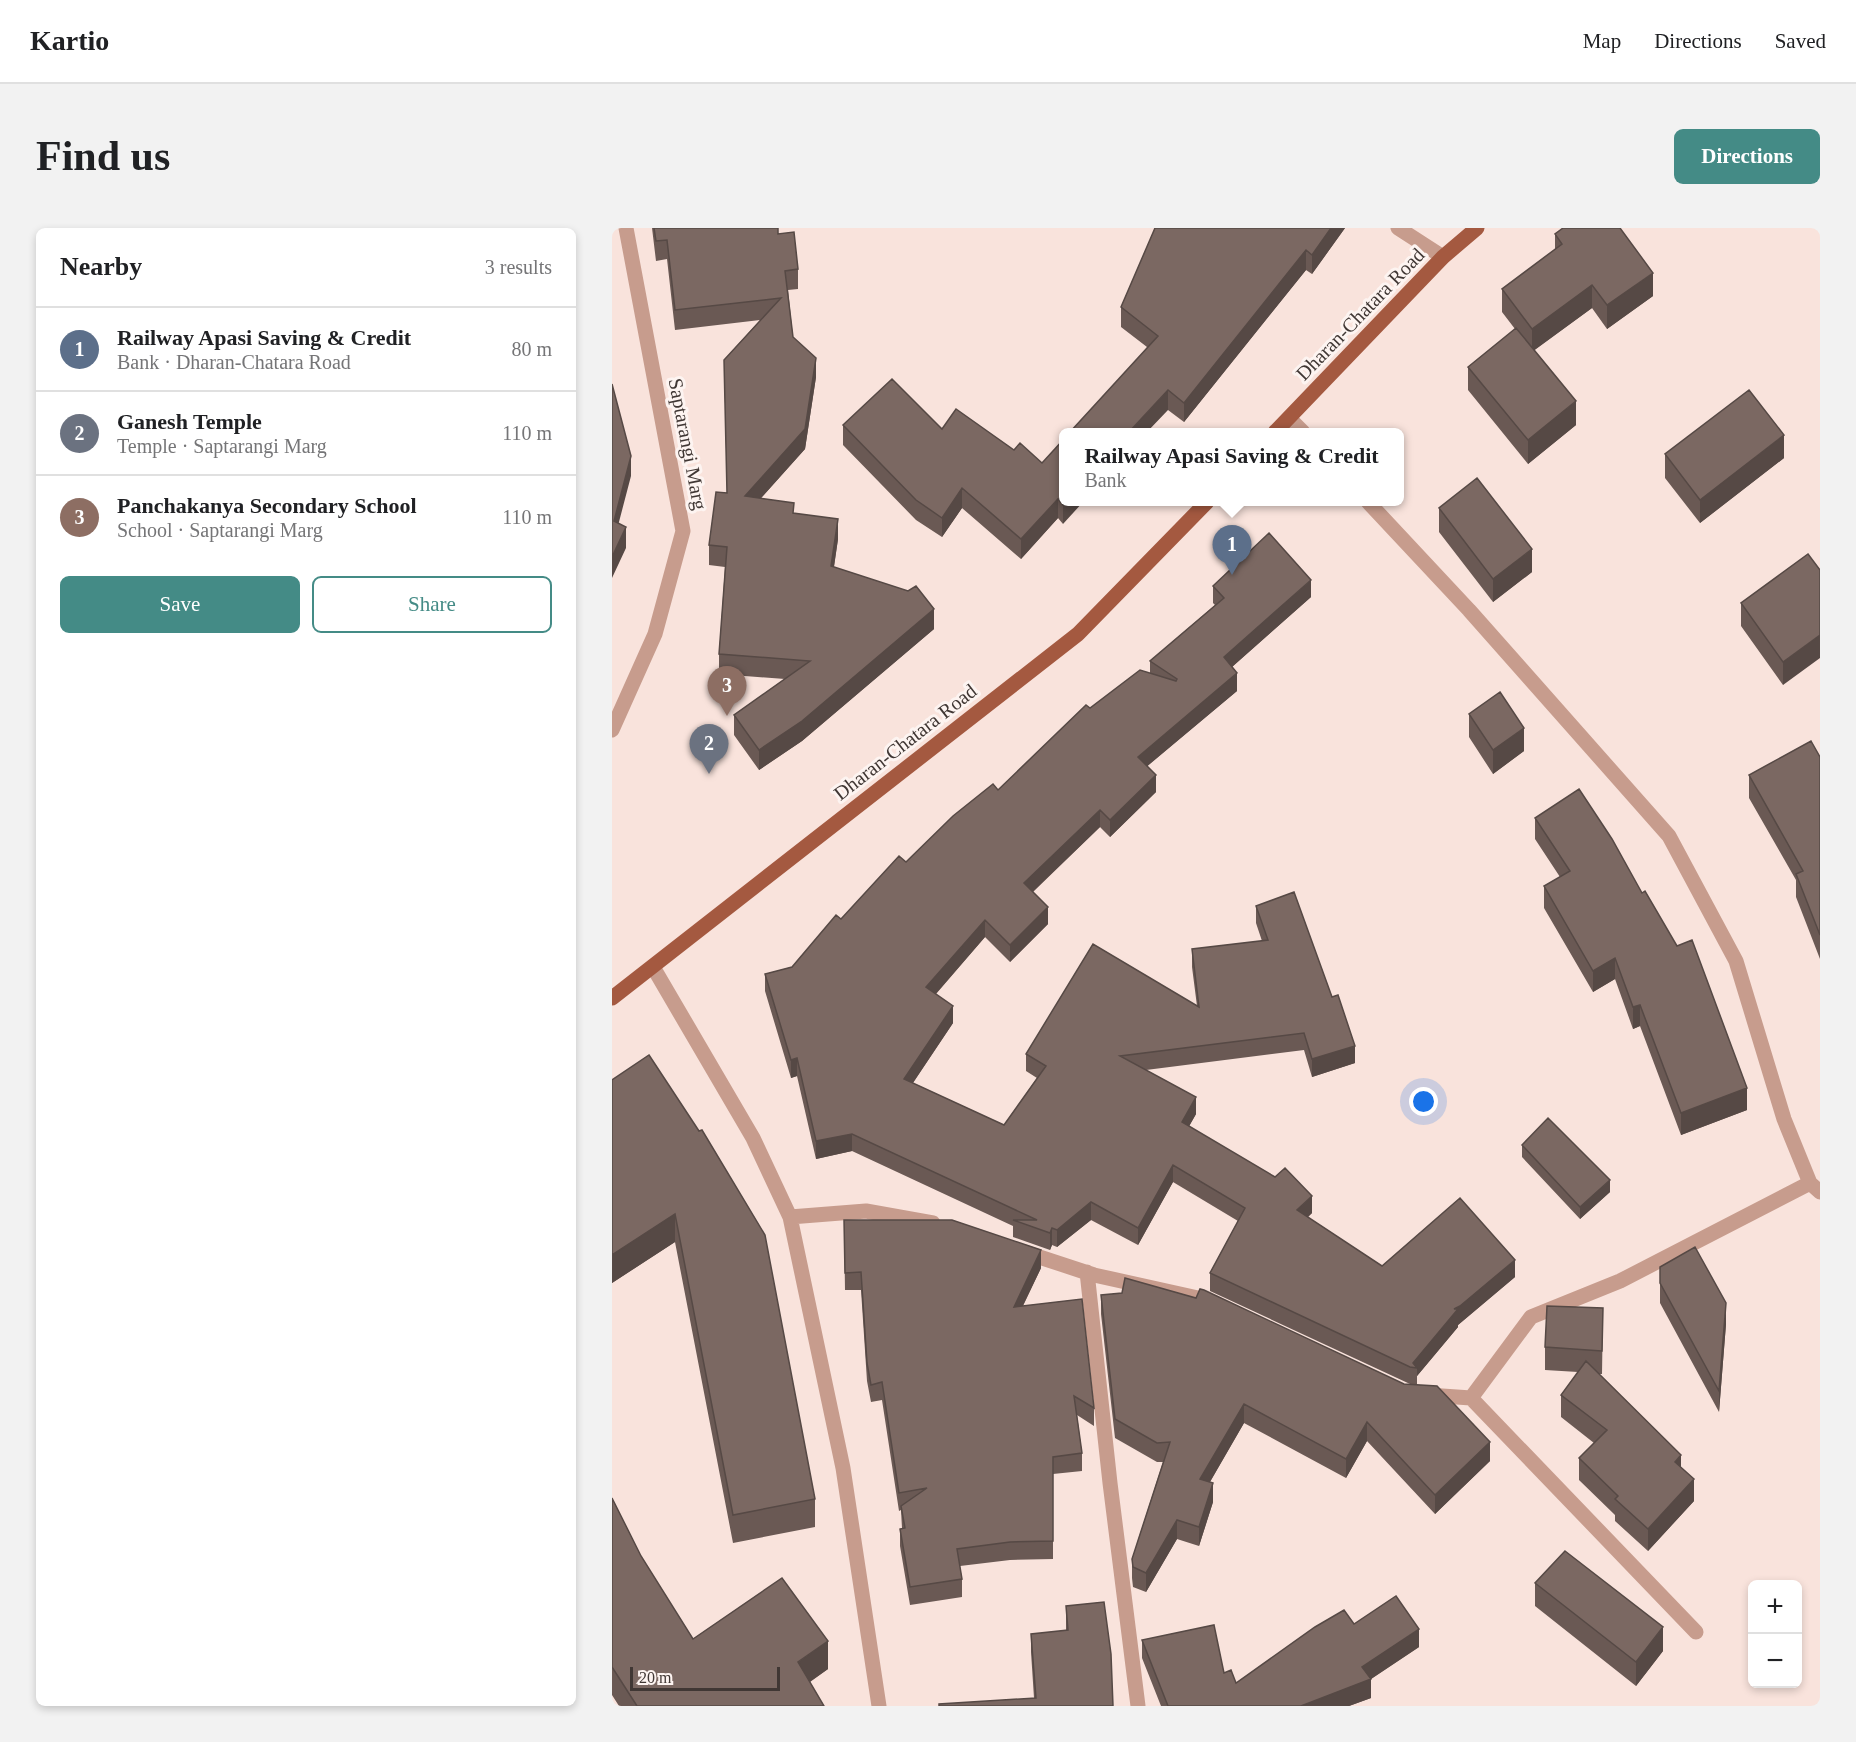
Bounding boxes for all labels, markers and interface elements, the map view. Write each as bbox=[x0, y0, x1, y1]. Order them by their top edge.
text: Kartio bbox=[30, 25, 109, 56]
text: Map bbox=[1583, 29, 1621, 53]
text: Directions bbox=[1654, 29, 1742, 53]
text: Saved bbox=[1775, 29, 1826, 53]
button: Directions bbox=[1674, 129, 1820, 184]
text: Find us bbox=[36, 133, 170, 179]
street label: Dharan-Chatara Road bbox=[1291, 243, 1429, 385]
text: Nearby bbox=[60, 252, 142, 281]
text: 3 results bbox=[485, 256, 552, 278]
text: Railway Apasi Saving & Credit bbox=[117, 325, 411, 350]
text: 1 bbox=[75, 338, 85, 360]
text: 80 m bbox=[511, 338, 552, 360]
text: Bank · Dharan-Chatara Road bbox=[117, 351, 351, 373]
street label: Saptarangi Marg bbox=[663, 376, 712, 512]
text: Ganesh Temple bbox=[117, 409, 262, 434]
text: 2 bbox=[75, 422, 85, 444]
text: 110 m bbox=[502, 422, 552, 444]
popup bbox=[1059, 428, 1404, 506]
text: Temple · Saptarangi Marg bbox=[117, 435, 327, 457]
text: Railway Apasi Saving & Credit bbox=[1084, 443, 1379, 468]
text: Bank bbox=[1084, 469, 1127, 491]
text: Panchakanya Secondary School bbox=[117, 493, 417, 518]
text: 3 bbox=[75, 506, 85, 528]
text: 110 m bbox=[502, 506, 552, 528]
text: School · Saptarangi Marg bbox=[117, 519, 323, 541]
pin: 1 bbox=[1212, 526, 1252, 575]
button: Save bbox=[60, 576, 300, 633]
button: Share bbox=[312, 576, 552, 633]
pin: 3 bbox=[708, 666, 746, 716]
street label: Dharan-Chatara Road bbox=[829, 679, 981, 805]
pin: 2 bbox=[690, 724, 728, 774]
your location bbox=[1409, 1087, 1438, 1116]
map controls bbox=[1748, 1580, 1802, 1688]
button: + bbox=[1748, 1580, 1802, 1634]
button: − bbox=[1748, 1634, 1802, 1688]
scale bar bbox=[630, 1664, 780, 1692]
text: 20 m bbox=[639, 1669, 671, 1686]

